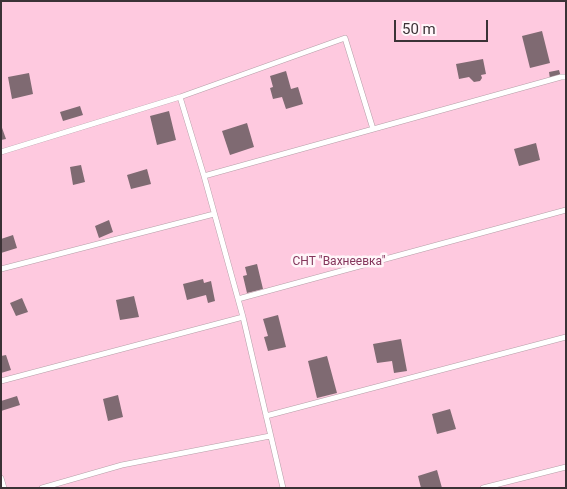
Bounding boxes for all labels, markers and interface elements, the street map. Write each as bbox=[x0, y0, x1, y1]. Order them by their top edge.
scale bar bbox=[397, 10, 491, 42]
text: 50 m bbox=[402, 20, 436, 38]
park label: СНТ "Вахнеевка" bbox=[292, 255, 386, 269]

